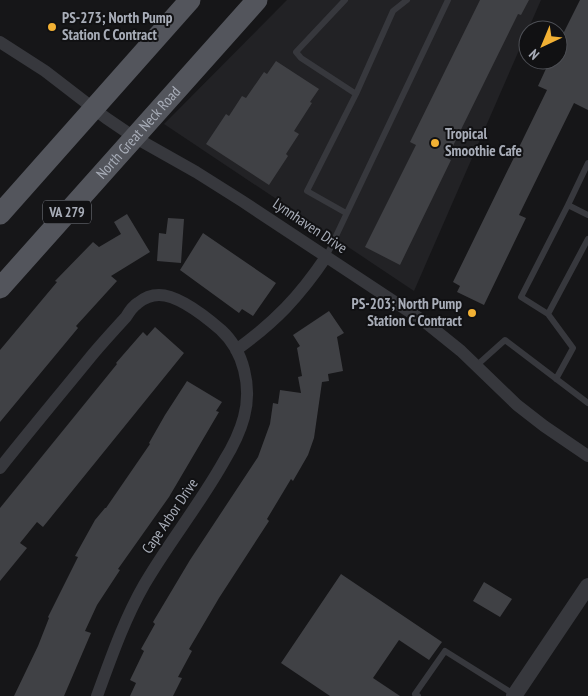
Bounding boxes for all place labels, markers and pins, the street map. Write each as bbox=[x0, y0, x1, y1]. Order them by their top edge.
place label: PS-273; North Pump Station C Contract bbox=[62, 8, 173, 44]
marker: PS-273; North Pump Station C Contract bbox=[46, 21, 58, 33]
place label: Tropical Smoothie Cafe bbox=[445, 124, 522, 160]
marker: Tropical Smoothie Cafe bbox=[429, 137, 441, 149]
place label: PS-203; North Pump Station C Contract bbox=[352, 294, 463, 330]
marker: PS-203; North Pump Station C Contract bbox=[466, 307, 478, 319]

